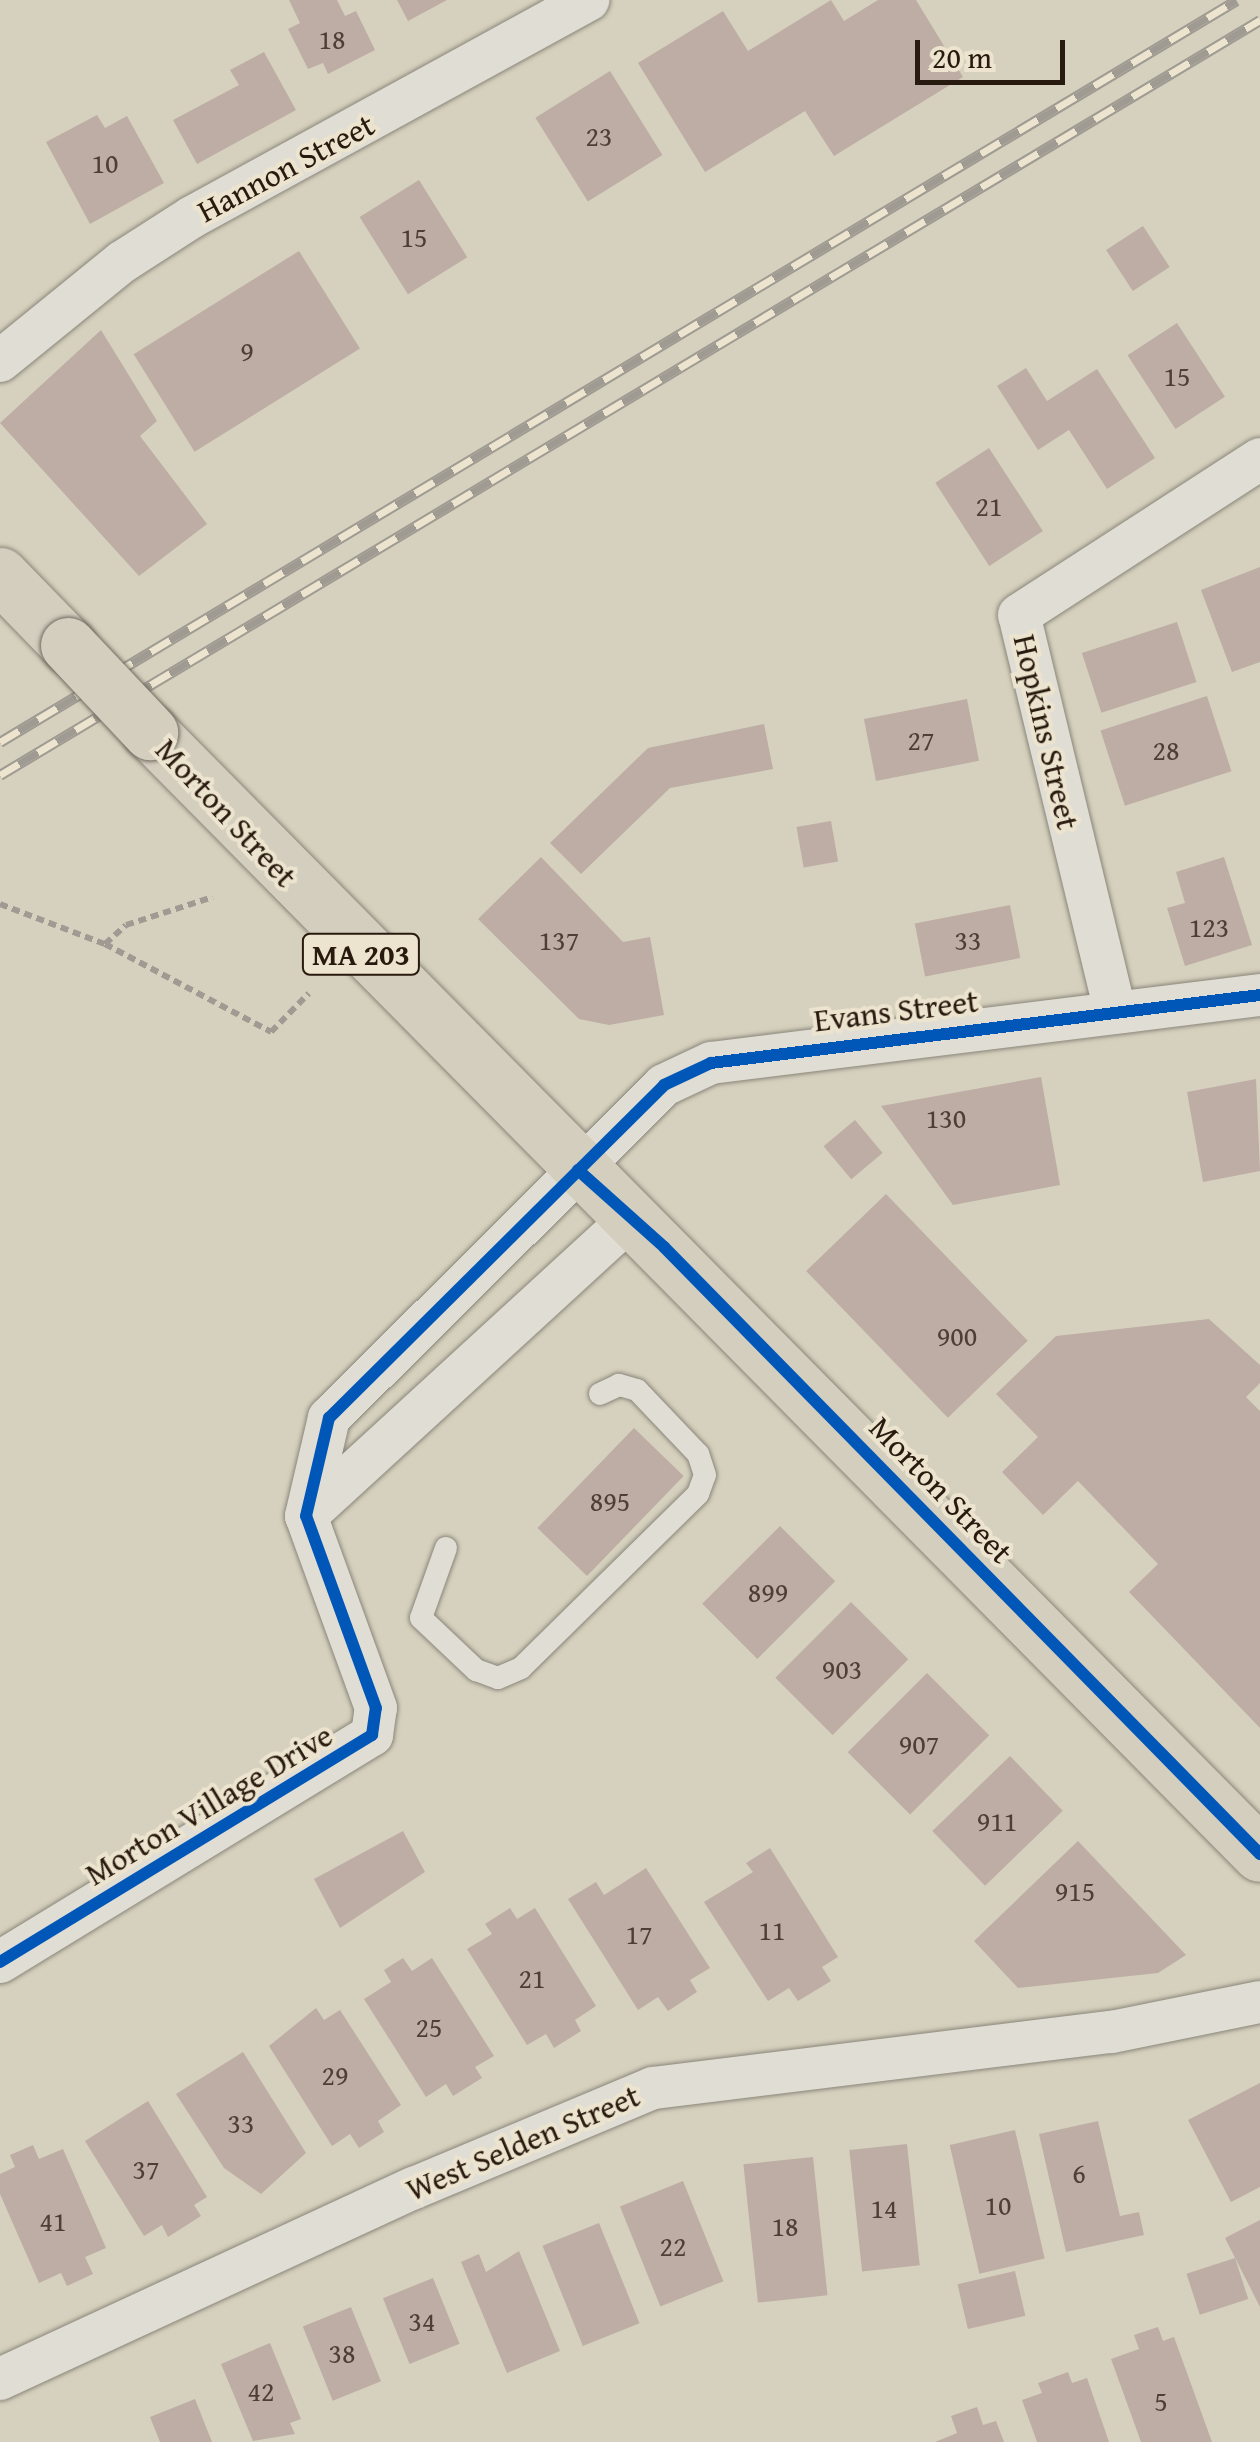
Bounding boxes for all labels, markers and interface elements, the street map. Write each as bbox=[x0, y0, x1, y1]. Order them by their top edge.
scale bar bbox=[920, 20, 1070, 82]
house number: 18 bbox=[319, 22, 345, 56]
text: 20 m bbox=[932, 35, 992, 79]
street label: Hannon Street bbox=[191, 105, 381, 231]
house number: 23 bbox=[586, 119, 612, 153]
house number: 10 bbox=[92, 146, 118, 180]
house number: 15 bbox=[401, 220, 427, 254]
house number: 9 bbox=[240, 334, 254, 368]
house number: 15 bbox=[1164, 359, 1190, 393]
house number: 21 bbox=[976, 489, 1002, 523]
street label: Hopkins Street bbox=[1005, 631, 1087, 833]
house number: 27 bbox=[908, 723, 934, 757]
street label: Morton Street bbox=[147, 731, 305, 895]
house number: 28 bbox=[1153, 733, 1179, 767]
house number: 123 bbox=[1189, 910, 1229, 944]
house number: 137 bbox=[539, 923, 579, 957]
house number: 33 bbox=[955, 923, 981, 957]
road number: MA 203 bbox=[301, 929, 421, 979]
street label: Evans Street bbox=[812, 982, 980, 1040]
house number: 130 bbox=[926, 1101, 966, 1135]
house number: 900 bbox=[937, 1319, 977, 1353]
street label: Morton Street bbox=[861, 1409, 1021, 1571]
house number: 895 bbox=[590, 1484, 630, 1518]
house number: 899 bbox=[748, 1575, 788, 1609]
house number: 903 bbox=[822, 1652, 862, 1686]
street label: Morton Village Drive bbox=[79, 1716, 339, 1894]
house number: 907 bbox=[899, 1727, 939, 1761]
house number: 911 bbox=[977, 1804, 1017, 1838]
house number: 915 bbox=[1055, 1874, 1095, 1908]
house number: 11 bbox=[759, 1913, 785, 1947]
house number: 17 bbox=[626, 1917, 652, 1951]
house number: 21 bbox=[519, 1961, 545, 1995]
house number: 25 bbox=[416, 2010, 442, 2044]
house number: 29 bbox=[322, 2058, 348, 2092]
street label: West Selden Street bbox=[401, 2077, 645, 2209]
house number: 33 bbox=[228, 2106, 254, 2140]
house number: 37 bbox=[133, 2152, 159, 2186]
house number: 6 bbox=[1072, 2156, 1086, 2190]
house number: 10 bbox=[985, 2188, 1011, 2222]
house number: 14 bbox=[871, 2191, 897, 2225]
house number: 41 bbox=[40, 2204, 66, 2238]
house number: 18 bbox=[772, 2209, 798, 2243]
house number: 22 bbox=[660, 2229, 686, 2263]
house number: 34 bbox=[409, 2304, 435, 2338]
house number: 38 bbox=[329, 2336, 355, 2370]
house number: 42 bbox=[248, 2374, 274, 2408]
house number: 5 bbox=[1154, 2384, 1168, 2418]

